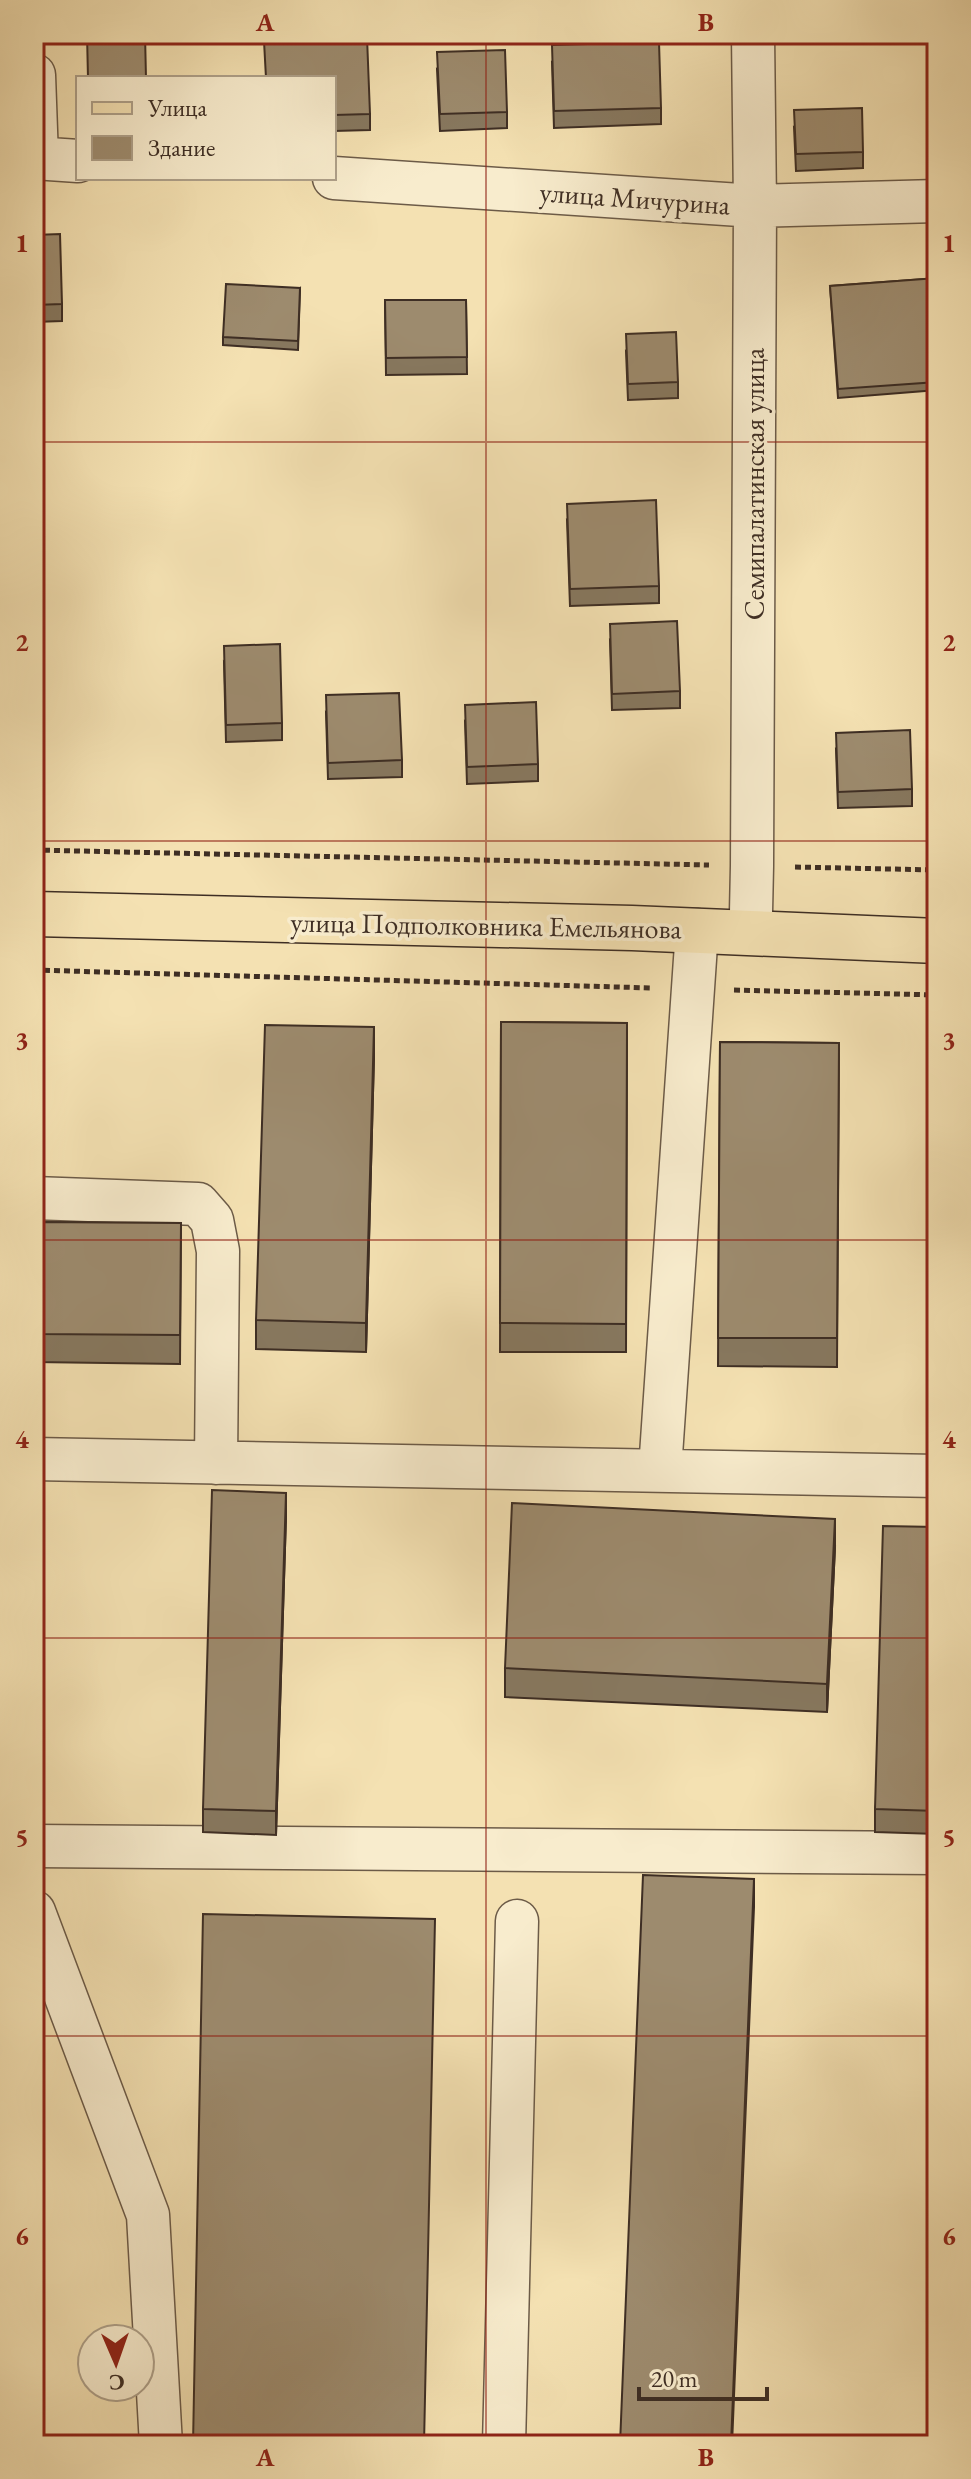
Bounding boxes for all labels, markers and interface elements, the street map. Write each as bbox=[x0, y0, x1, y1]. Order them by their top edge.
text: A bbox=[255, 5, 275, 39]
text: B bbox=[698, 5, 714, 39]
legend bbox=[76, 76, 336, 180]
text: Улица bbox=[147, 92, 207, 123]
text: Здание bbox=[148, 132, 215, 163]
street label: улица Мичурина bbox=[539, 173, 732, 223]
text: 1 bbox=[15, 226, 29, 260]
text: 1 bbox=[942, 226, 956, 260]
street label: Семипалатинская улица bbox=[736, 347, 772, 620]
text: 2 bbox=[15, 625, 29, 659]
text: 2 bbox=[942, 625, 956, 659]
street label: улица Подполковника Емельянова bbox=[290, 904, 683, 946]
text: 3 bbox=[15, 1023, 29, 1057]
text: 3 bbox=[942, 1023, 956, 1057]
text: 4 bbox=[15, 1422, 29, 1456]
text: 4 bbox=[942, 1422, 956, 1456]
text: 5 bbox=[15, 1820, 29, 1854]
text: 5 bbox=[942, 1820, 956, 1854]
text: 6 bbox=[15, 2219, 29, 2253]
text: 6 bbox=[942, 2219, 956, 2253]
north arrow bbox=[76, 2323, 156, 2403]
scale bar bbox=[639, 2351, 767, 2401]
text: 20 m bbox=[651, 2363, 698, 2394]
text: С bbox=[108, 2368, 125, 2397]
text: A bbox=[255, 2440, 275, 2474]
text: B bbox=[698, 2440, 714, 2474]

